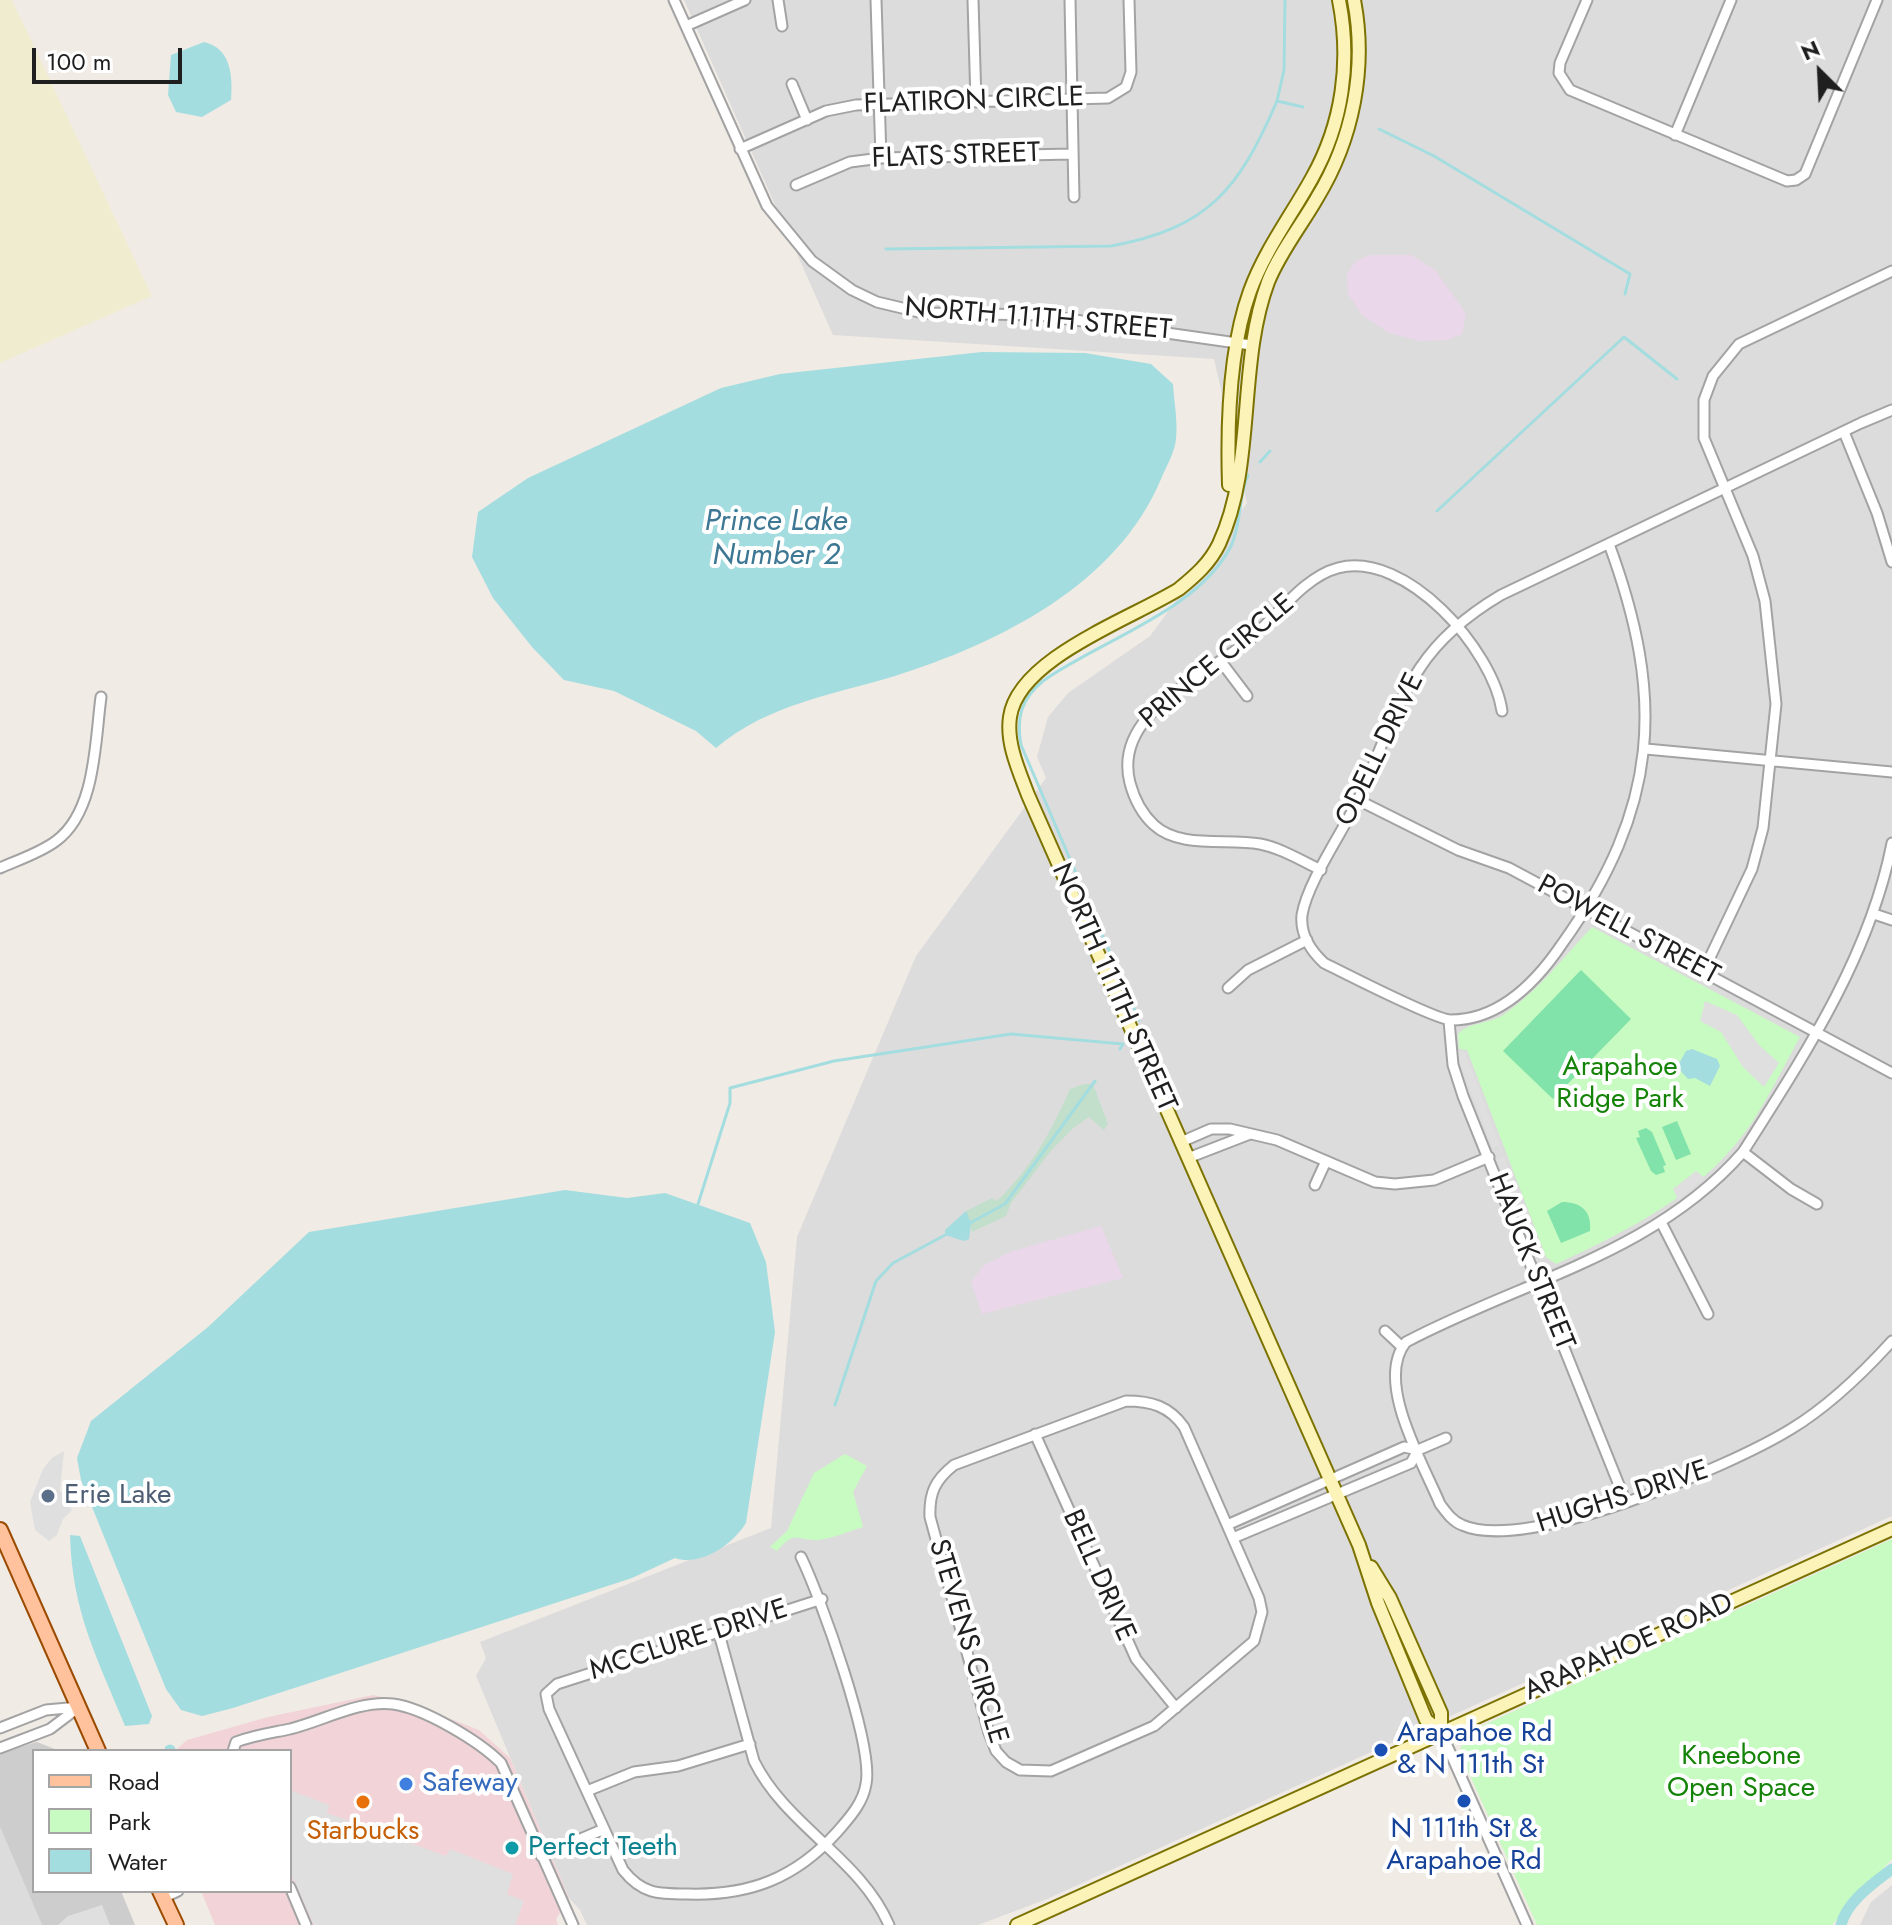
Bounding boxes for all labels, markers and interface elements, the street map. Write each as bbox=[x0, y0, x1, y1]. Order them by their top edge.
scale bar bbox=[36, 32, 186, 82]
north arrow bbox=[1780, 32, 1860, 112]
text: N bbox=[1796, 32, 1825, 68]
text: 100 m bbox=[46, 44, 112, 79]
street label: FLATIRON CIRCLE bbox=[863, 81, 1085, 123]
street label: FLATS STREET bbox=[871, 137, 1041, 177]
street label: NORTH 111TH STREET bbox=[903, 292, 1173, 348]
water label: Prince Lake Number 2 bbox=[704, 505, 848, 576]
street label: PRINCE CIRCLE bbox=[1134, 588, 1302, 736]
street label: ODELL DRIVE bbox=[1330, 668, 1432, 832]
street label: NORTH 111TH STREET bbox=[1043, 859, 1183, 1117]
street label: POWELL STREET bbox=[1531, 869, 1725, 993]
park label: Arapahoe Ridge Park bbox=[1556, 1051, 1684, 1117]
street label: HAUCK STREET bbox=[1479, 1169, 1581, 1355]
street label: HUGHS DRIVE bbox=[1533, 1454, 1713, 1542]
place label: Erie Lake bbox=[64, 1479, 171, 1513]
marker: Erie Lake bbox=[39, 1487, 57, 1505]
street label: BELL DRIVE bbox=[1054, 1505, 1142, 1647]
street label: STEVENS CIRCLE bbox=[920, 1536, 1014, 1748]
street label: ARAPAHOE ROAD bbox=[1519, 1587, 1739, 1709]
street label: MCCLURE DRIVE bbox=[586, 1593, 792, 1689]
place label: Arapahoe Rd & N 111th St bbox=[1397, 1717, 1552, 1783]
park label: Kneebone Open Space bbox=[1667, 1740, 1815, 1806]
marker: Arapahoe Rd & N 111th St bbox=[1372, 1741, 1390, 1759]
legend bbox=[32, 1749, 292, 1893]
text: Road bbox=[108, 1764, 160, 1799]
place label: Safeway bbox=[422, 1767, 518, 1801]
marker: Safeway bbox=[397, 1775, 415, 1793]
marker: N 111th St & Arapahoe Rd bbox=[1455, 1792, 1473, 1810]
marker: Starbucks bbox=[354, 1793, 372, 1811]
text: Park bbox=[108, 1804, 151, 1839]
place label: N 111th St & Arapahoe Rd bbox=[1386, 1813, 1542, 1879]
place label: Starbucks bbox=[307, 1815, 419, 1849]
place label: Perfect Teeth bbox=[528, 1831, 678, 1865]
marker: Perfect Teeth bbox=[503, 1839, 521, 1857]
text: Water bbox=[108, 1844, 167, 1879]

